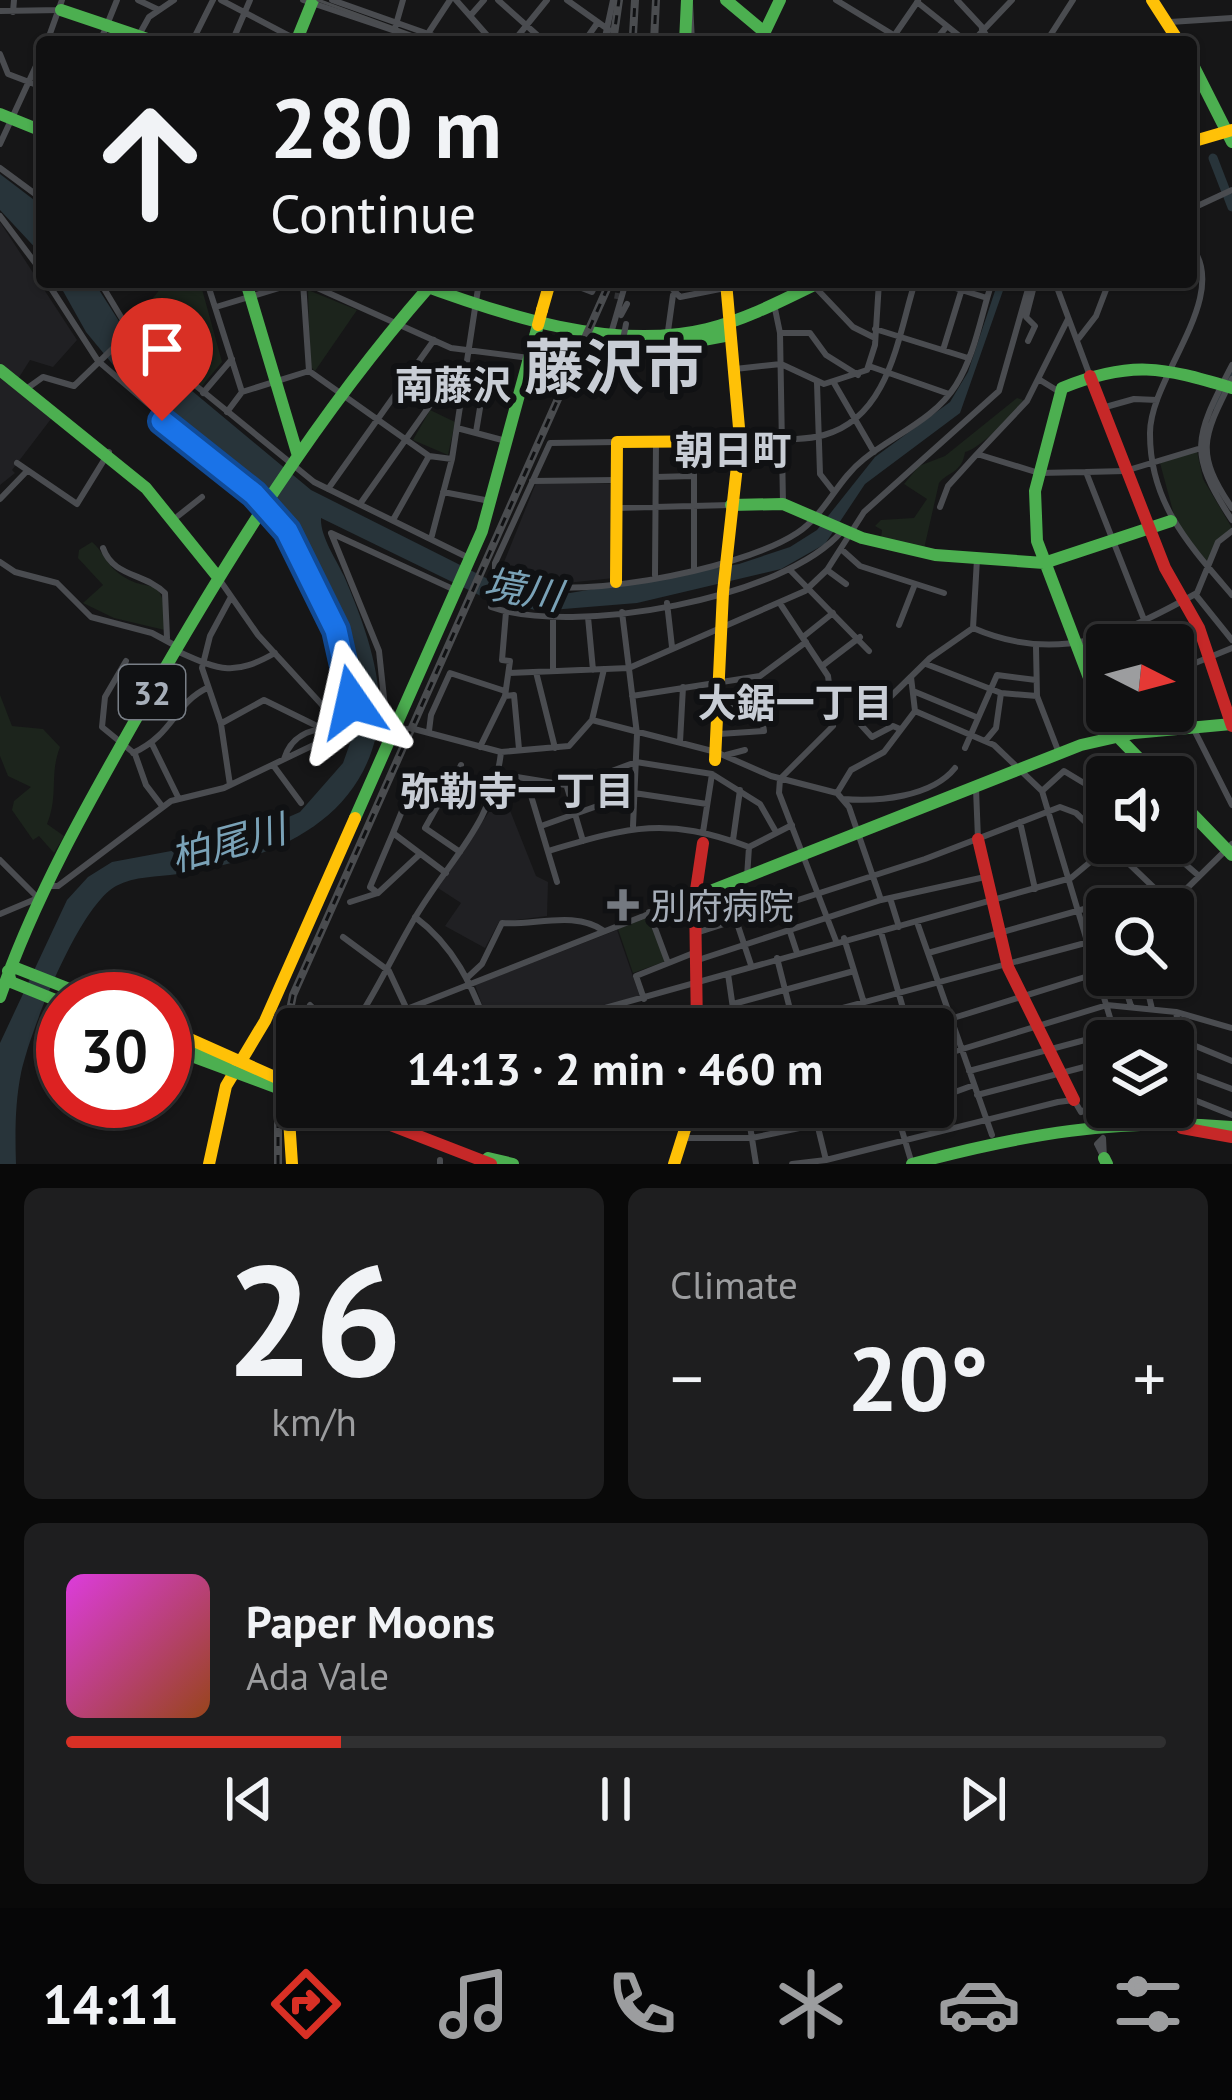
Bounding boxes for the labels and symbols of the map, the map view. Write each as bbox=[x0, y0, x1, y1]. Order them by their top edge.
pin bbox=[111, 298, 213, 421]
district label: 藤沢市 bbox=[524, 328, 704, 406]
district label: 南藤沢 bbox=[394, 359, 512, 410]
district label: 朝日町 bbox=[674, 424, 792, 475]
water label: 境川 bbox=[480, 557, 570, 622]
north arrow bbox=[1086, 624, 1194, 732]
position arrow bbox=[289, 639, 415, 765]
road number: 32 bbox=[119, 665, 185, 719]
district label: 大鋸一丁目 bbox=[697, 677, 893, 728]
district label: 弥勒寺一丁目 bbox=[400, 765, 634, 816]
water label: 柏尾川 bbox=[165, 801, 295, 882]
place label: 別府病院 bbox=[650, 882, 794, 929]
marker: 別府病院 bbox=[607, 889, 639, 921]
speed limit sign: 30 bbox=[36, 972, 192, 1128]

